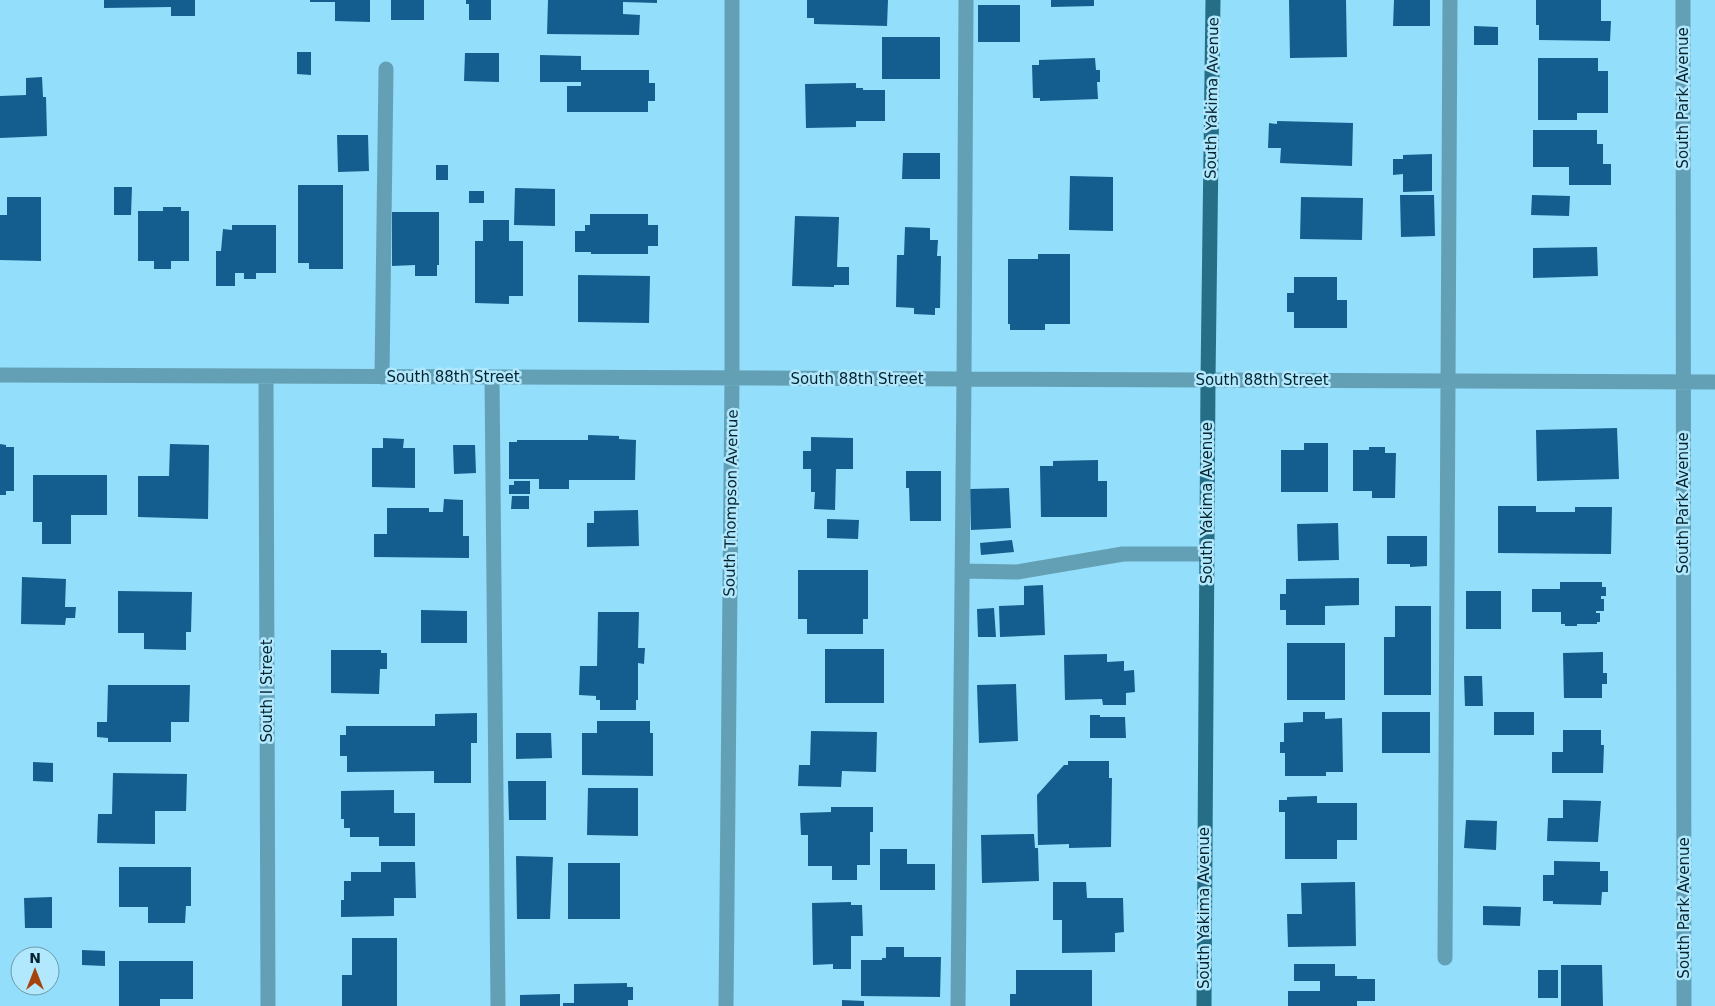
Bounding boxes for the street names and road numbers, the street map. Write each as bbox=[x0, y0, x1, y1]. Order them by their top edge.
street label: South Yakima Avenue bbox=[1202, 17, 1222, 179]
street label: South Park Avenue bbox=[1674, 27, 1692, 169]
street label: South 88th Street bbox=[386, 368, 520, 386]
street label: South 88th Street bbox=[790, 370, 924, 388]
street label: South 88th Street bbox=[1195, 371, 1329, 389]
street label: South Thompson Avenue bbox=[720, 409, 742, 597]
street label: South Yakima Avenue bbox=[1198, 422, 1216, 584]
street label: South Park Avenue bbox=[1674, 432, 1692, 574]
street label: South I Street bbox=[258, 639, 276, 743]
street label: South Yakima Avenue bbox=[1195, 827, 1213, 989]
street label: South Park Avenue bbox=[1675, 837, 1693, 979]

